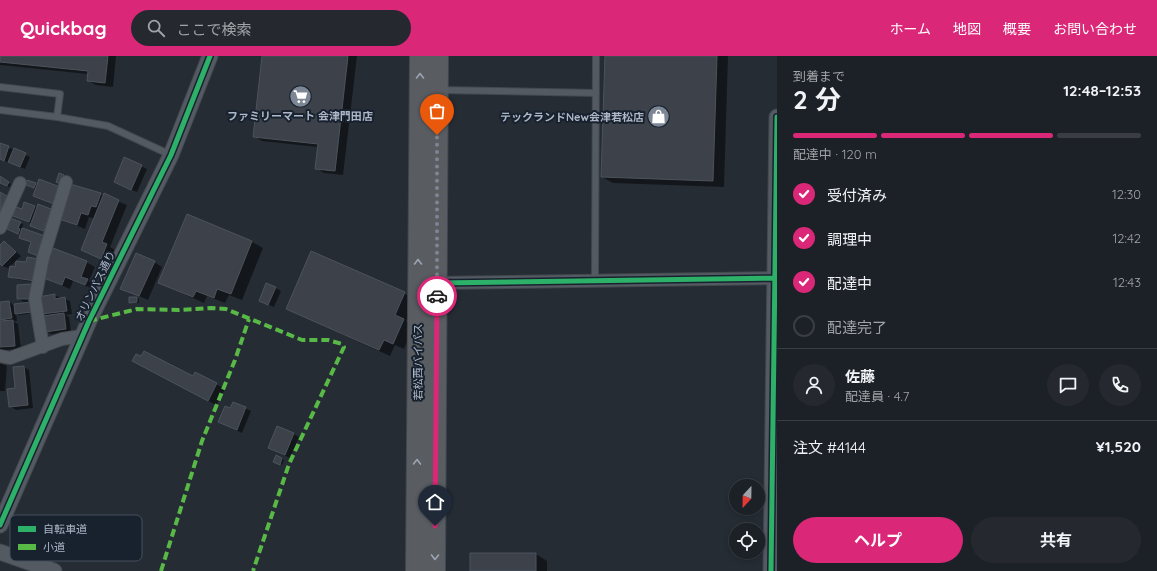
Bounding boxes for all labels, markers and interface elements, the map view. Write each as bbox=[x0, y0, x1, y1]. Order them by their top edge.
search box bbox=[131, 10, 411, 46]
text: Quickbag bbox=[20, 16, 107, 40]
icon: search bbox=[145, 17, 167, 39]
text: ここで検索 bbox=[177, 20, 252, 39]
text: ホーム bbox=[889, 20, 931, 38]
text: 地図 bbox=[953, 20, 981, 38]
text: 概要 bbox=[1003, 20, 1031, 38]
text: お問い合わせ bbox=[1053, 20, 1137, 38]
text: 到着まで bbox=[793, 68, 845, 84]
one-way arrow bbox=[416, 73, 424, 79]
text: 12:48–12:53 bbox=[1063, 81, 1141, 100]
supermarket icon: ファミリーマート 会津門田店 bbox=[287, 83, 313, 109]
text: 2 分 bbox=[793, 83, 841, 116]
pin bbox=[420, 94, 454, 135]
icon: bag bbox=[426, 100, 448, 122]
shop icon: テックランドNew会津若松店 bbox=[646, 104, 672, 130]
place label: ファミリーマート 会津門田店 bbox=[227, 109, 373, 123]
place label: テックランドNew会津若松店 bbox=[500, 110, 644, 124]
text: 配達中 · 120 m bbox=[793, 146, 877, 162]
icon: check bbox=[793, 183, 815, 205]
text: 受付済み bbox=[827, 186, 887, 205]
text: 12:30 bbox=[1112, 186, 1141, 202]
icon: check bbox=[793, 227, 815, 249]
text: 調理中 bbox=[827, 230, 872, 249]
text: 12:42 bbox=[1113, 230, 1141, 246]
street label: オリンパス通り bbox=[72, 248, 118, 324]
one-way arrow bbox=[414, 259, 422, 265]
icon: check bbox=[793, 271, 815, 293]
text: 配達中 bbox=[827, 274, 872, 293]
text: 12:43 bbox=[1113, 274, 1141, 290]
courier bbox=[417, 276, 457, 316]
icon: car bbox=[426, 285, 448, 307]
text: 配達完了 bbox=[827, 318, 887, 337]
street label: 若松西バイパス bbox=[411, 324, 425, 400]
button: person bbox=[793, 364, 835, 406]
button: chat bbox=[1047, 364, 1089, 406]
button: phone bbox=[1099, 364, 1141, 406]
text: 佐藤 bbox=[845, 367, 875, 386]
text: 配達員 · 4.7 bbox=[845, 388, 910, 404]
text: ¥1,520 bbox=[1096, 437, 1141, 456]
text: 注文 #4144 bbox=[793, 438, 866, 457]
one-way arrow bbox=[413, 459, 421, 465]
north arrow bbox=[729, 479, 765, 515]
map controls bbox=[729, 479, 765, 559]
pin bbox=[418, 485, 452, 526]
icon: home bbox=[424, 491, 446, 513]
legend bbox=[10, 515, 142, 561]
button: ヘルプ bbox=[793, 517, 963, 563]
button: 共有 bbox=[971, 517, 1141, 563]
text: 自転車道 bbox=[43, 522, 87, 536]
button: locate bbox=[729, 523, 765, 559]
text: 小道 bbox=[43, 540, 65, 554]
one-way arrow bbox=[431, 554, 439, 560]

